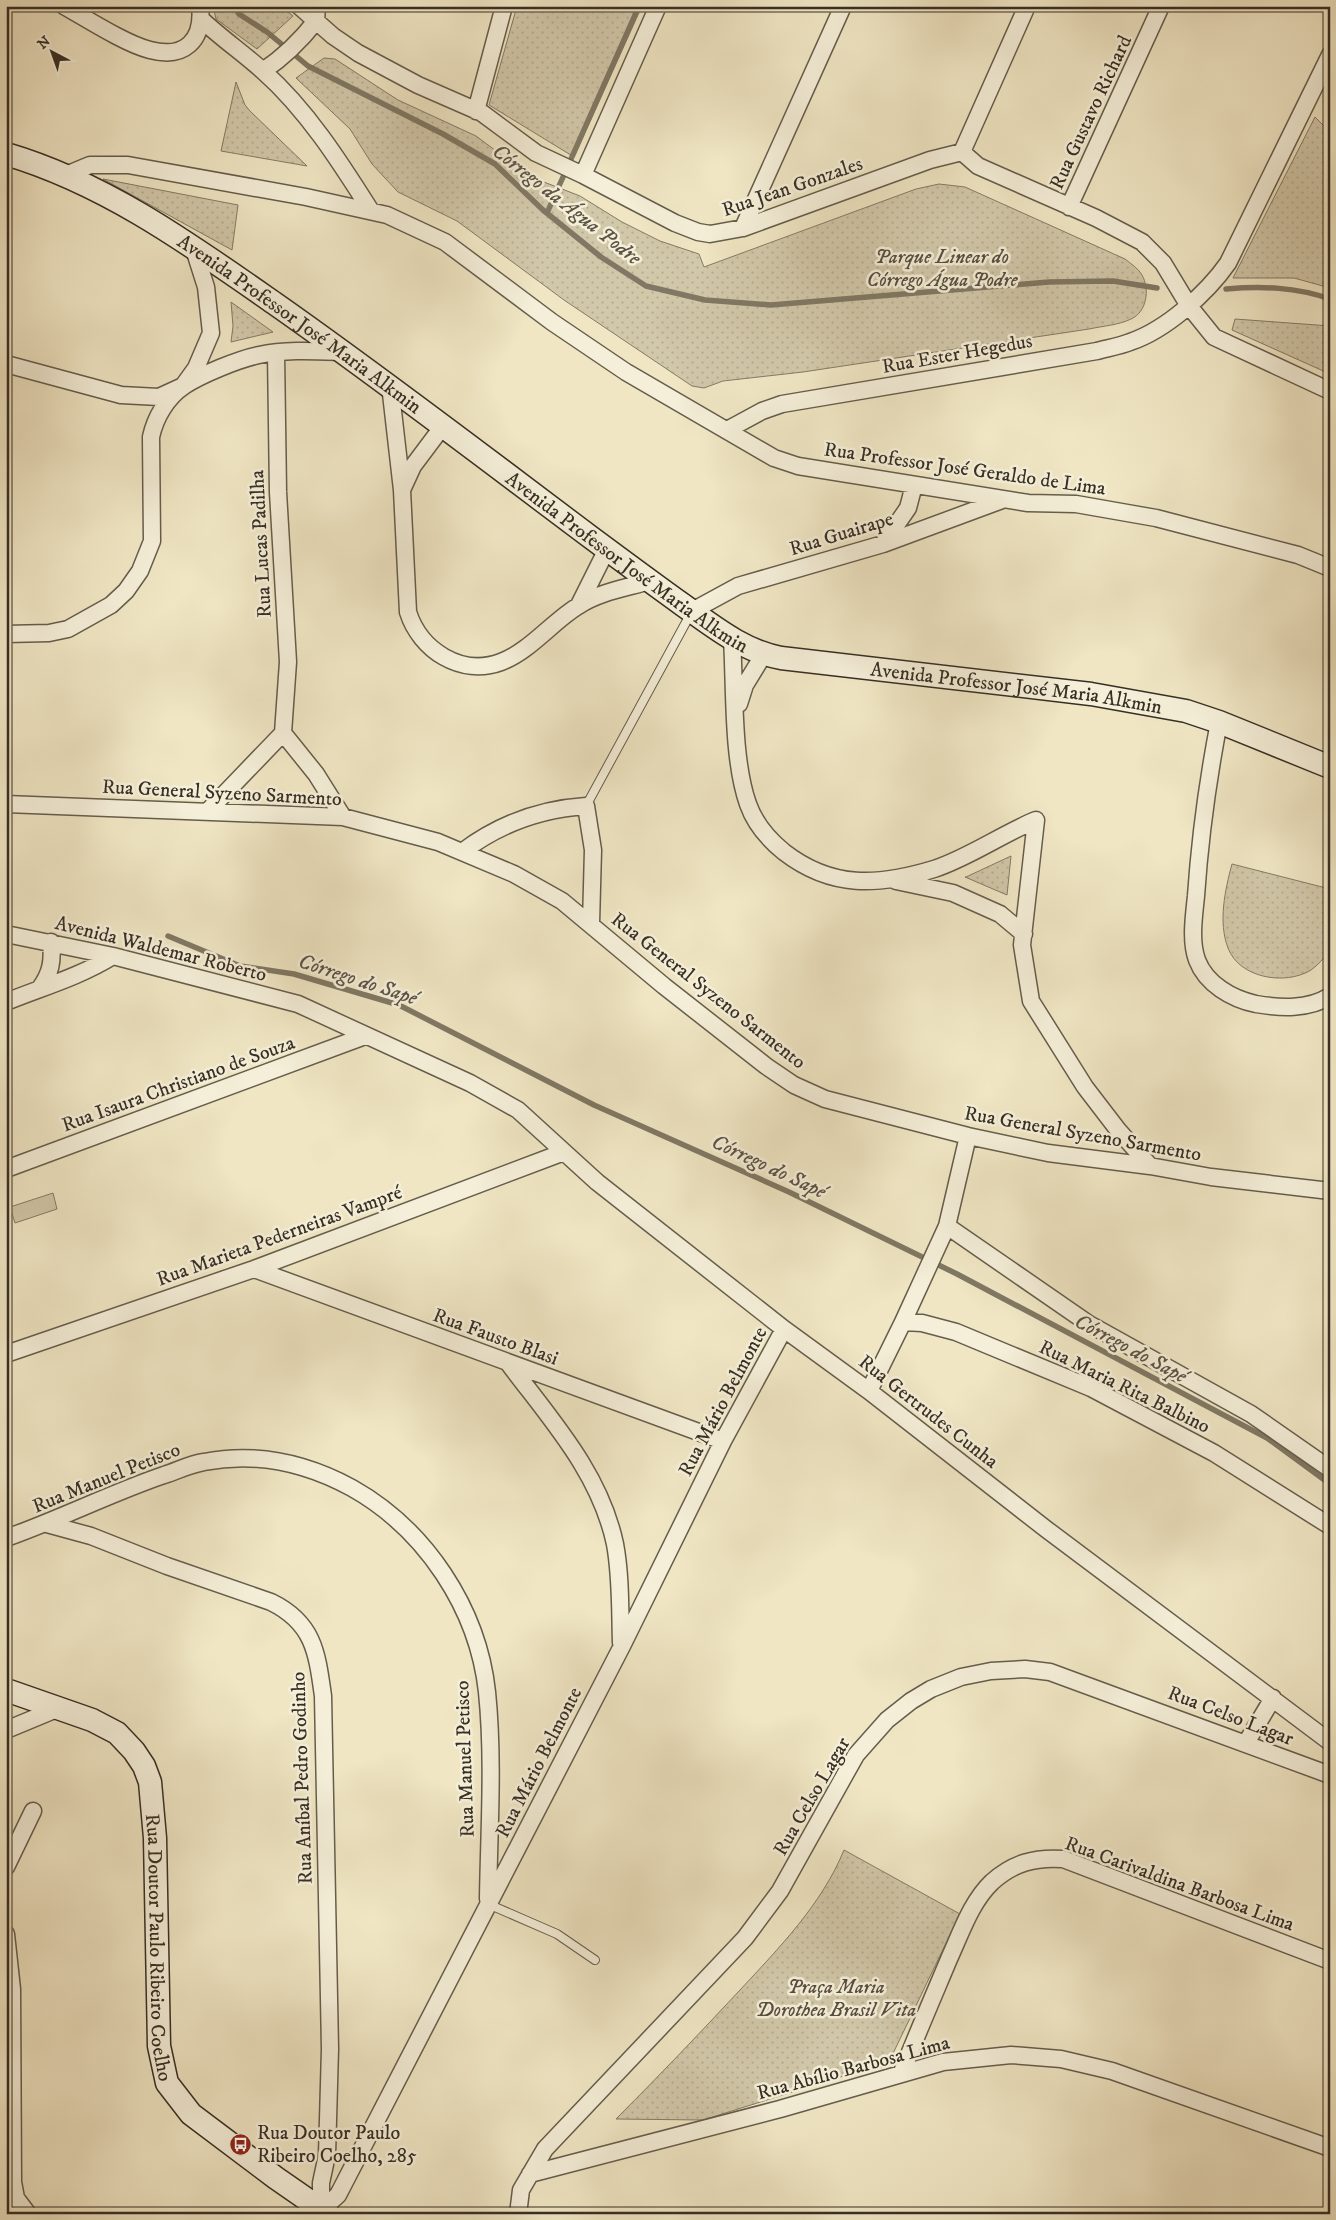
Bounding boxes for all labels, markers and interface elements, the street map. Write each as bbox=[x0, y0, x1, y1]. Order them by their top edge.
north arrow bbox=[28, 28, 78, 78]
text: N bbox=[34, 32, 55, 54]
street label: Rua Gustavo Richard bbox=[1045, 32, 1138, 194]
water label: Córrego da Água Podre bbox=[487, 138, 647, 272]
street label: Rua Jean Gonzales bbox=[719, 152, 866, 223]
street label: Avenida Professor José Maria Alkmin bbox=[172, 229, 427, 420]
park label: Parque Linear do Córrego Água Podre bbox=[867, 245, 1019, 293]
street label: Rua Ester Hegedus bbox=[880, 329, 1035, 380]
street label: Rua Professor José Geraldo de Lima bbox=[822, 437, 1108, 502]
street label: Avenida Professor José Maria Alkmin bbox=[500, 467, 753, 659]
street label: Rua Lucas Padilha bbox=[245, 469, 278, 619]
street label: Rua Guairape bbox=[786, 507, 896, 562]
street label: Avenida Professor José Maria Alkmin bbox=[869, 657, 1164, 721]
street label: Rua General Syzeno Sarmento bbox=[101, 775, 343, 812]
street label: Rua General Syzeno Sarmento bbox=[606, 907, 810, 1075]
street label: Avenida Waldemar Roberto bbox=[52, 911, 269, 988]
water label: Córrego do Sapé bbox=[295, 948, 424, 1013]
street label: Rua Isaura Christiano de Souza bbox=[59, 1030, 299, 1138]
street label: Rua General Syzeno Sarmento bbox=[962, 1101, 1203, 1168]
water label: Córrego do Sapé bbox=[707, 1129, 834, 1206]
street label: Rua Marieta Pederneiras Vampré bbox=[153, 1180, 406, 1292]
street label: Rua Fausto Blasi bbox=[429, 1303, 562, 1372]
water label: Córrego do Sapé bbox=[1070, 1308, 1195, 1391]
street label: Rua Mário Belmonte bbox=[673, 1323, 773, 1481]
street label: Rua Maria Rita Balbino bbox=[1035, 1335, 1214, 1440]
street label: Rua Gertrudes Cunha bbox=[853, 1350, 1003, 1475]
street label: Rua Manuel Petisco bbox=[29, 1437, 184, 1519]
street label: Rua Aníbal Pedro Godinho bbox=[286, 1671, 319, 1885]
street label: Rua Manuel Petisco bbox=[450, 1680, 481, 1838]
street label: Rua Celso Lagar bbox=[1164, 1681, 1297, 1752]
street label: Rua Mário Belmonte bbox=[491, 1683, 588, 1842]
street label: Rua Celso Lagar bbox=[768, 1733, 857, 1860]
street label: Rua Doutor Paulo Ribeiro Coelho bbox=[139, 1813, 177, 2084]
street label: Rua Carivaldina Barbosa Lima bbox=[1061, 1831, 1298, 1938]
park label: Praça Maria Dorothea Brasil Vita bbox=[756, 1975, 916, 2023]
street label: Rua Abílio Barbosa Lima bbox=[754, 2031, 953, 2106]
place label: Rua Doutor Paulo Ribeiro Coelho, 285 bbox=[257, 2121, 417, 2169]
bus stop icon: Rua Doutor Paulo Ribeiro Coelho, 285 bbox=[229, 2132, 253, 2156]

